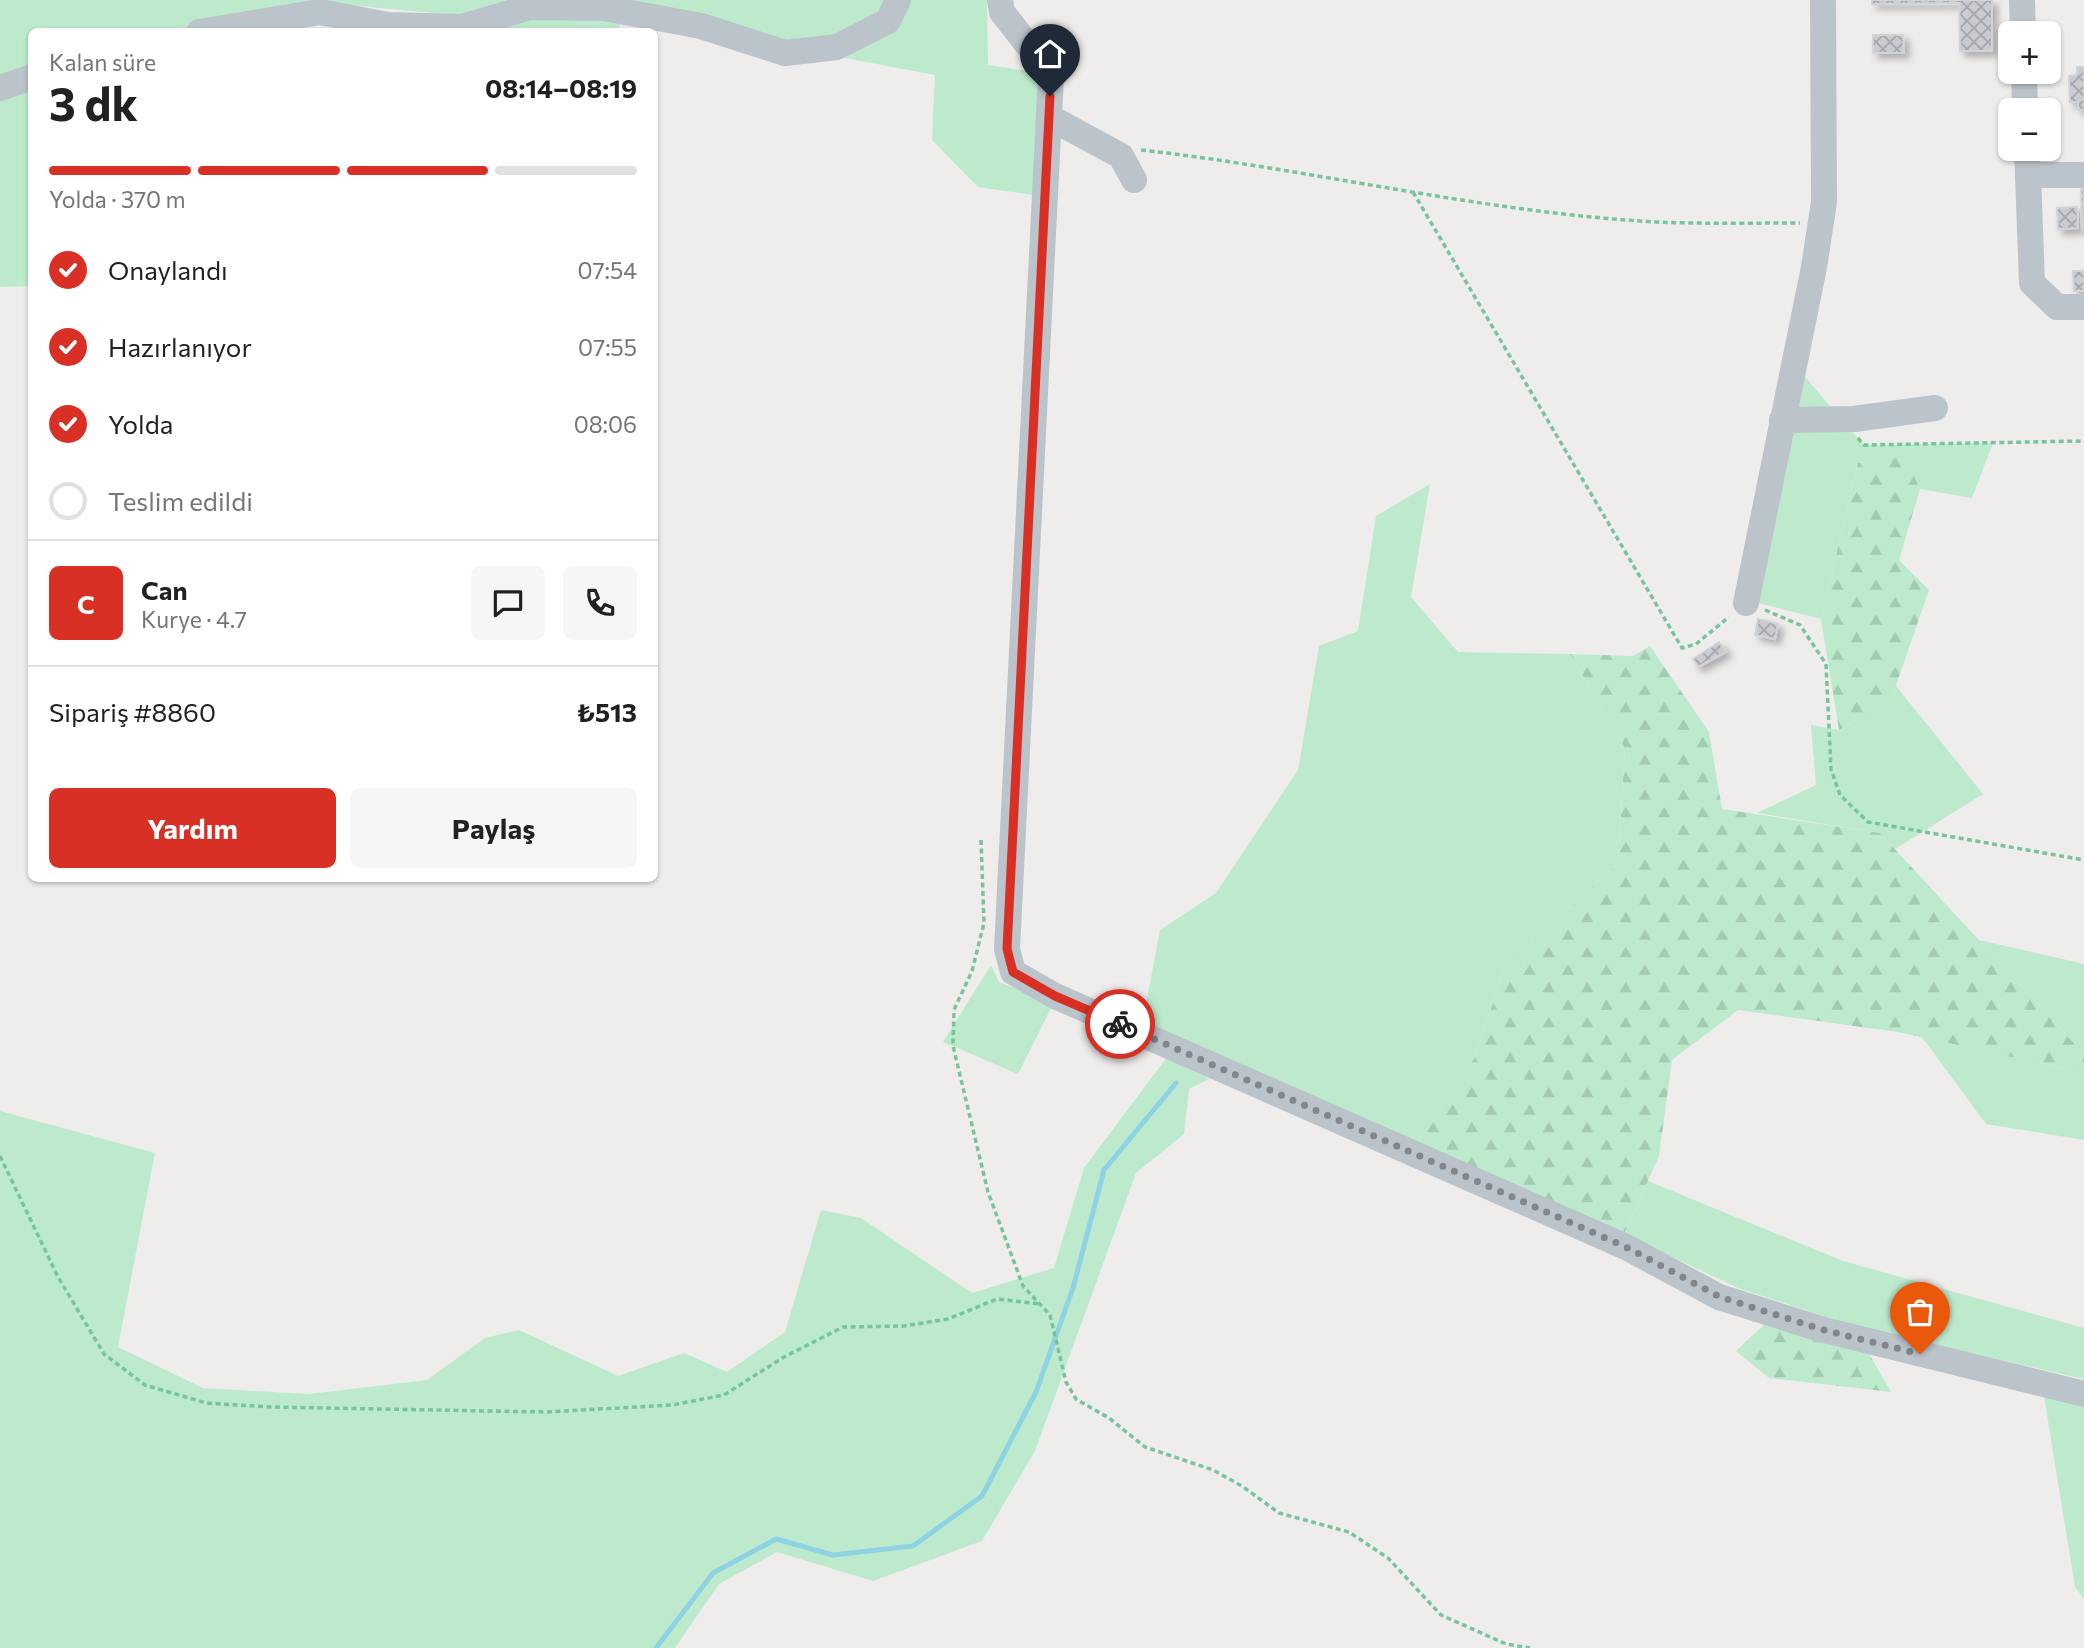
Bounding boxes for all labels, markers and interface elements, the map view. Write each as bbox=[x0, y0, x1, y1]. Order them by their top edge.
map controls bbox=[1998, 21, 2061, 161]
button: + bbox=[1998, 21, 2061, 84]
pin bbox=[1020, 24, 1080, 96]
icon: home bbox=[1031, 35, 1069, 73]
text: Kalan süre bbox=[49, 48, 156, 76]
text: 08:14–08:19 bbox=[485, 72, 637, 103]
text: 3 dk bbox=[49, 74, 138, 130]
button: − bbox=[1998, 98, 2061, 161]
text: Yolda · 370 m bbox=[49, 185, 186, 213]
icon: check bbox=[49, 251, 87, 289]
text: Onaylandı bbox=[108, 254, 228, 285]
text: 07:54 bbox=[578, 256, 637, 284]
icon: check bbox=[49, 328, 87, 366]
text: Hazırlanıyor bbox=[108, 331, 252, 362]
text: 07:55 bbox=[578, 333, 637, 361]
icon: check bbox=[49, 405, 87, 443]
text: Yolda bbox=[108, 408, 173, 439]
text: 08:06 bbox=[574, 410, 637, 438]
text: Teslim edildi bbox=[108, 485, 253, 516]
button: chat bbox=[471, 566, 545, 640]
button: phone bbox=[563, 566, 637, 640]
text: Can bbox=[141, 574, 188, 605]
text: C bbox=[77, 588, 95, 619]
text: Kurye · 4.7 bbox=[141, 605, 247, 633]
text: Sipariş #8860 bbox=[49, 696, 216, 727]
text: ₺513 bbox=[577, 696, 637, 727]
button: Yardım bbox=[49, 788, 336, 868]
button: Paylaş bbox=[350, 788, 637, 868]
courier bbox=[1085, 989, 1155, 1059]
icon: bike bbox=[1101, 1005, 1139, 1043]
pin bbox=[1890, 1282, 1950, 1354]
icon: bag bbox=[1901, 1293, 1939, 1331]

